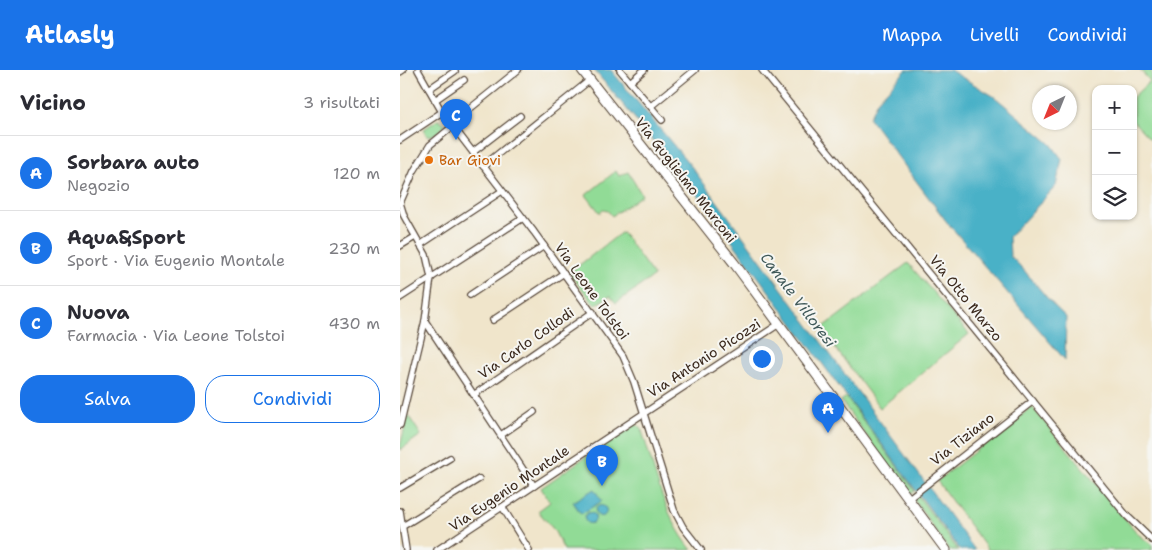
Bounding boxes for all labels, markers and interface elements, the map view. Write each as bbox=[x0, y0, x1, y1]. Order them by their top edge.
text: Atlasly bbox=[25, 19, 115, 51]
text: Mappa bbox=[882, 23, 942, 47]
text: Livelli bbox=[970, 23, 1019, 47]
text: Condividi bbox=[1047, 23, 1127, 47]
north arrow bbox=[1032, 85, 1077, 130]
map controls bbox=[1092, 85, 1137, 220]
button: + bbox=[1092, 85, 1137, 130]
text: Vicino bbox=[20, 89, 86, 117]
text: 3 risultati bbox=[303, 92, 380, 113]
pin: C bbox=[440, 99, 472, 140]
street label: Via Guglielmo Marconi bbox=[631, 114, 741, 246]
button: − bbox=[1092, 130, 1137, 175]
text: Sorbara auto bbox=[67, 150, 199, 175]
place label: Bar Giovi bbox=[439, 151, 501, 169]
marker: Bar Giovi bbox=[423, 154, 435, 166]
text: A bbox=[30, 163, 42, 184]
text: 120 m bbox=[333, 163, 380, 184]
text: Negozio bbox=[67, 175, 130, 196]
button: layers bbox=[1092, 175, 1137, 220]
text: Aqua&Sport bbox=[67, 225, 185, 250]
text: B bbox=[31, 238, 41, 259]
text: 230 m bbox=[328, 238, 380, 259]
street label: Via Leone Tolstoi bbox=[551, 239, 633, 343]
water label: Canale Villoresi bbox=[756, 249, 841, 352]
text: Sport · Via Eugenio Montale bbox=[67, 250, 285, 271]
street label: Via Otto Marzo bbox=[926, 251, 1006, 345]
text: Nuova bbox=[67, 300, 130, 325]
street label: Via Carlo Collodi bbox=[474, 303, 578, 383]
text: C bbox=[31, 313, 41, 334]
text: 430 m bbox=[329, 313, 380, 334]
street label: Via Antonio Picozzi bbox=[644, 315, 764, 401]
text: Farmacia · Via Leone Tolstoi bbox=[67, 325, 285, 346]
your location bbox=[749, 346, 775, 372]
button: Salva bbox=[20, 375, 195, 423]
button: Condividi bbox=[205, 375, 380, 423]
pin: A bbox=[812, 392, 844, 433]
street label: Via Tiziano bbox=[926, 408, 998, 470]
street label: Via Eugenio Montale bbox=[445, 441, 573, 535]
pin: B bbox=[586, 445, 618, 486]

